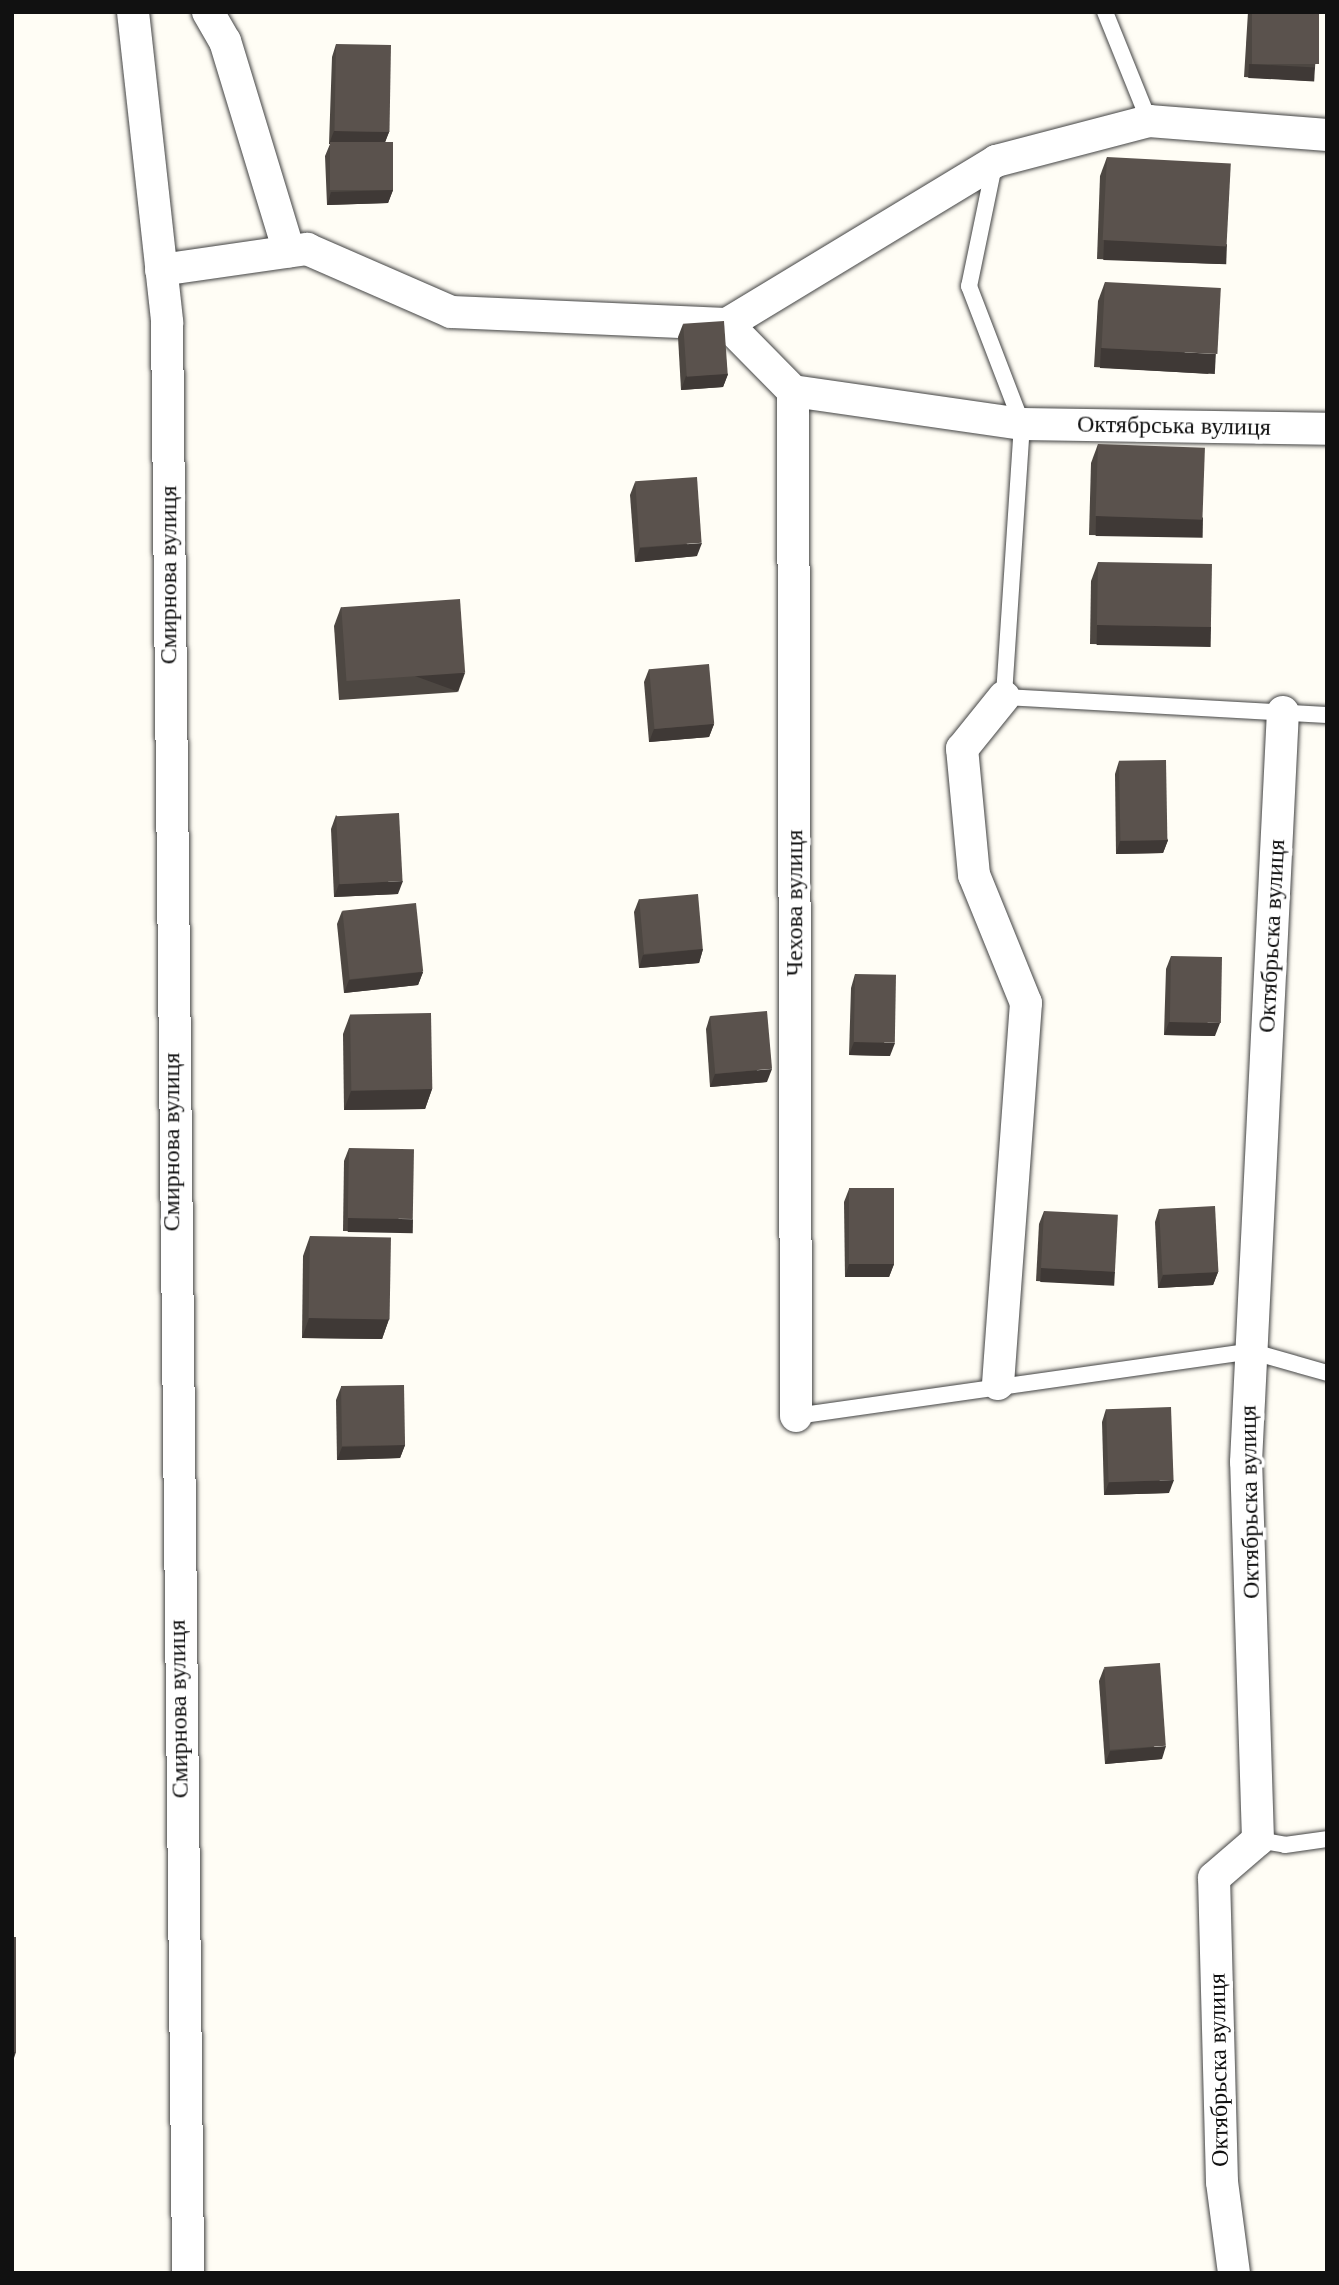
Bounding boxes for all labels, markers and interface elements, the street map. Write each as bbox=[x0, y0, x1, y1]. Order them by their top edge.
street label: Октябрська вулиця bbox=[1077, 410, 1271, 442]
street label: Смирнова вулиця bbox=[155, 486, 183, 664]
street label: Чехова вулиця bbox=[781, 830, 809, 976]
street label: Октябрьска вулиця bbox=[1253, 838, 1291, 1034]
street label: Смирнова вулиця bbox=[158, 1053, 186, 1231]
street label: Октябрьска вулиця bbox=[1234, 1405, 1266, 1599]
street label: Смирнова вулиця bbox=[163, 1619, 195, 1799]
street label: Октябрьска вулиця bbox=[1203, 1973, 1235, 2167]

